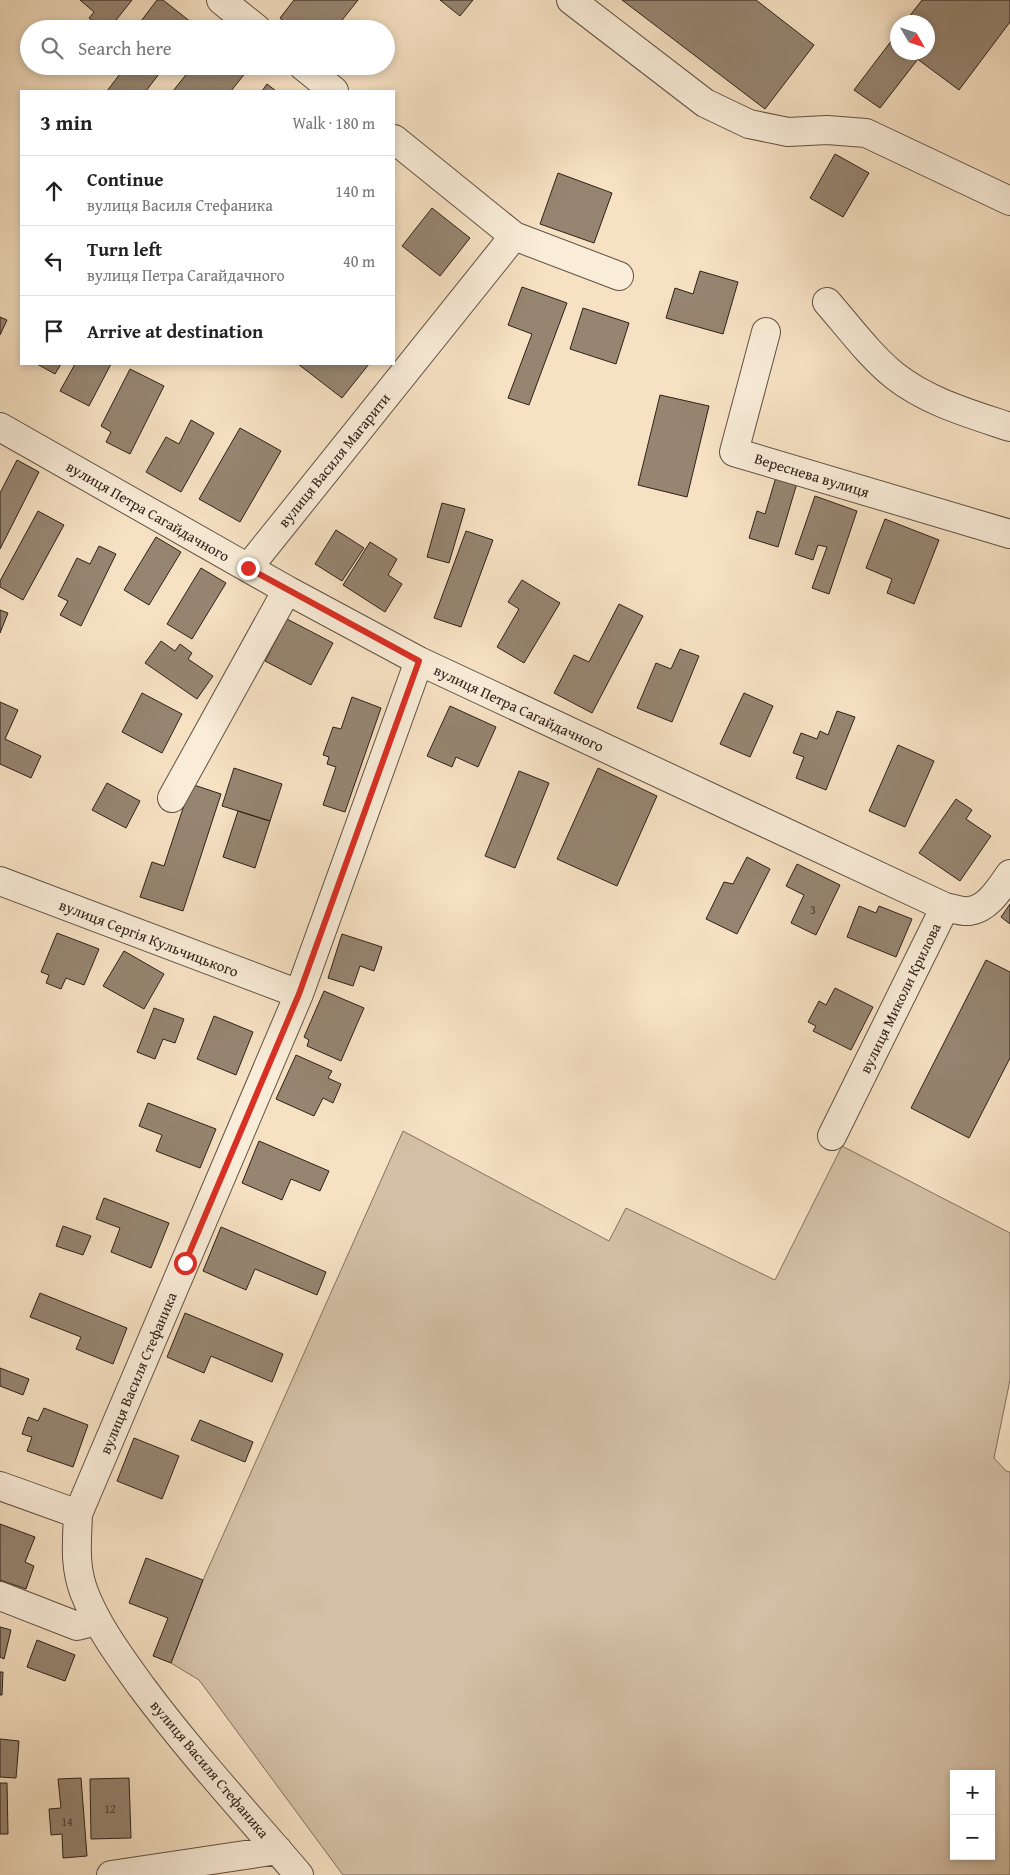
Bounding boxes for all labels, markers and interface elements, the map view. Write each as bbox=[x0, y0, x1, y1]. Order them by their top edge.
north arrow bbox=[890, 15, 935, 60]
search box bbox=[20, 20, 395, 75]
icon: search bbox=[38, 34, 66, 62]
text: Search here bbox=[78, 34, 172, 62]
text: 3 min bbox=[40, 107, 92, 138]
text: Walk · 180 m bbox=[292, 111, 375, 135]
text: Continue bbox=[87, 165, 164, 193]
icon: ahead bbox=[40, 177, 68, 205]
text: 140 m bbox=[335, 179, 375, 203]
text: вулиця Василя Стефаника bbox=[87, 193, 273, 217]
text: Turn left bbox=[87, 235, 162, 263]
icon: left bbox=[40, 247, 68, 275]
text: 40 m bbox=[343, 249, 375, 273]
text: вулиця Петра Сагайдачного bbox=[87, 263, 285, 287]
icon: arrive bbox=[40, 317, 68, 345]
text: Arrive at destination bbox=[87, 317, 263, 345]
street label: вулиця Василя Магарити bbox=[273, 388, 395, 532]
street label: Вереснева вулиця bbox=[752, 448, 872, 503]
street label: вулиця Петра Сагайдачного bbox=[62, 456, 234, 567]
route end bbox=[237, 557, 260, 580]
street label: вулиця Петра Сагайдачного bbox=[431, 659, 608, 757]
street label: вулиця Сергія Кульчицького bbox=[56, 894, 242, 982]
house number: 3 bbox=[810, 901, 816, 918]
street label: вулиця Миколи Крилова bbox=[854, 919, 946, 1077]
route start bbox=[174, 1252, 197, 1275]
street label: вулиця Василя Стефаника bbox=[94, 1288, 182, 1457]
street label: вулиця Василя Стефаника bbox=[146, 1696, 275, 1843]
map controls bbox=[950, 1770, 995, 1860]
button: + bbox=[950, 1770, 995, 1815]
house number: 12 bbox=[104, 1800, 116, 1817]
house number: 14 bbox=[61, 1813, 73, 1830]
button: − bbox=[950, 1815, 995, 1860]

